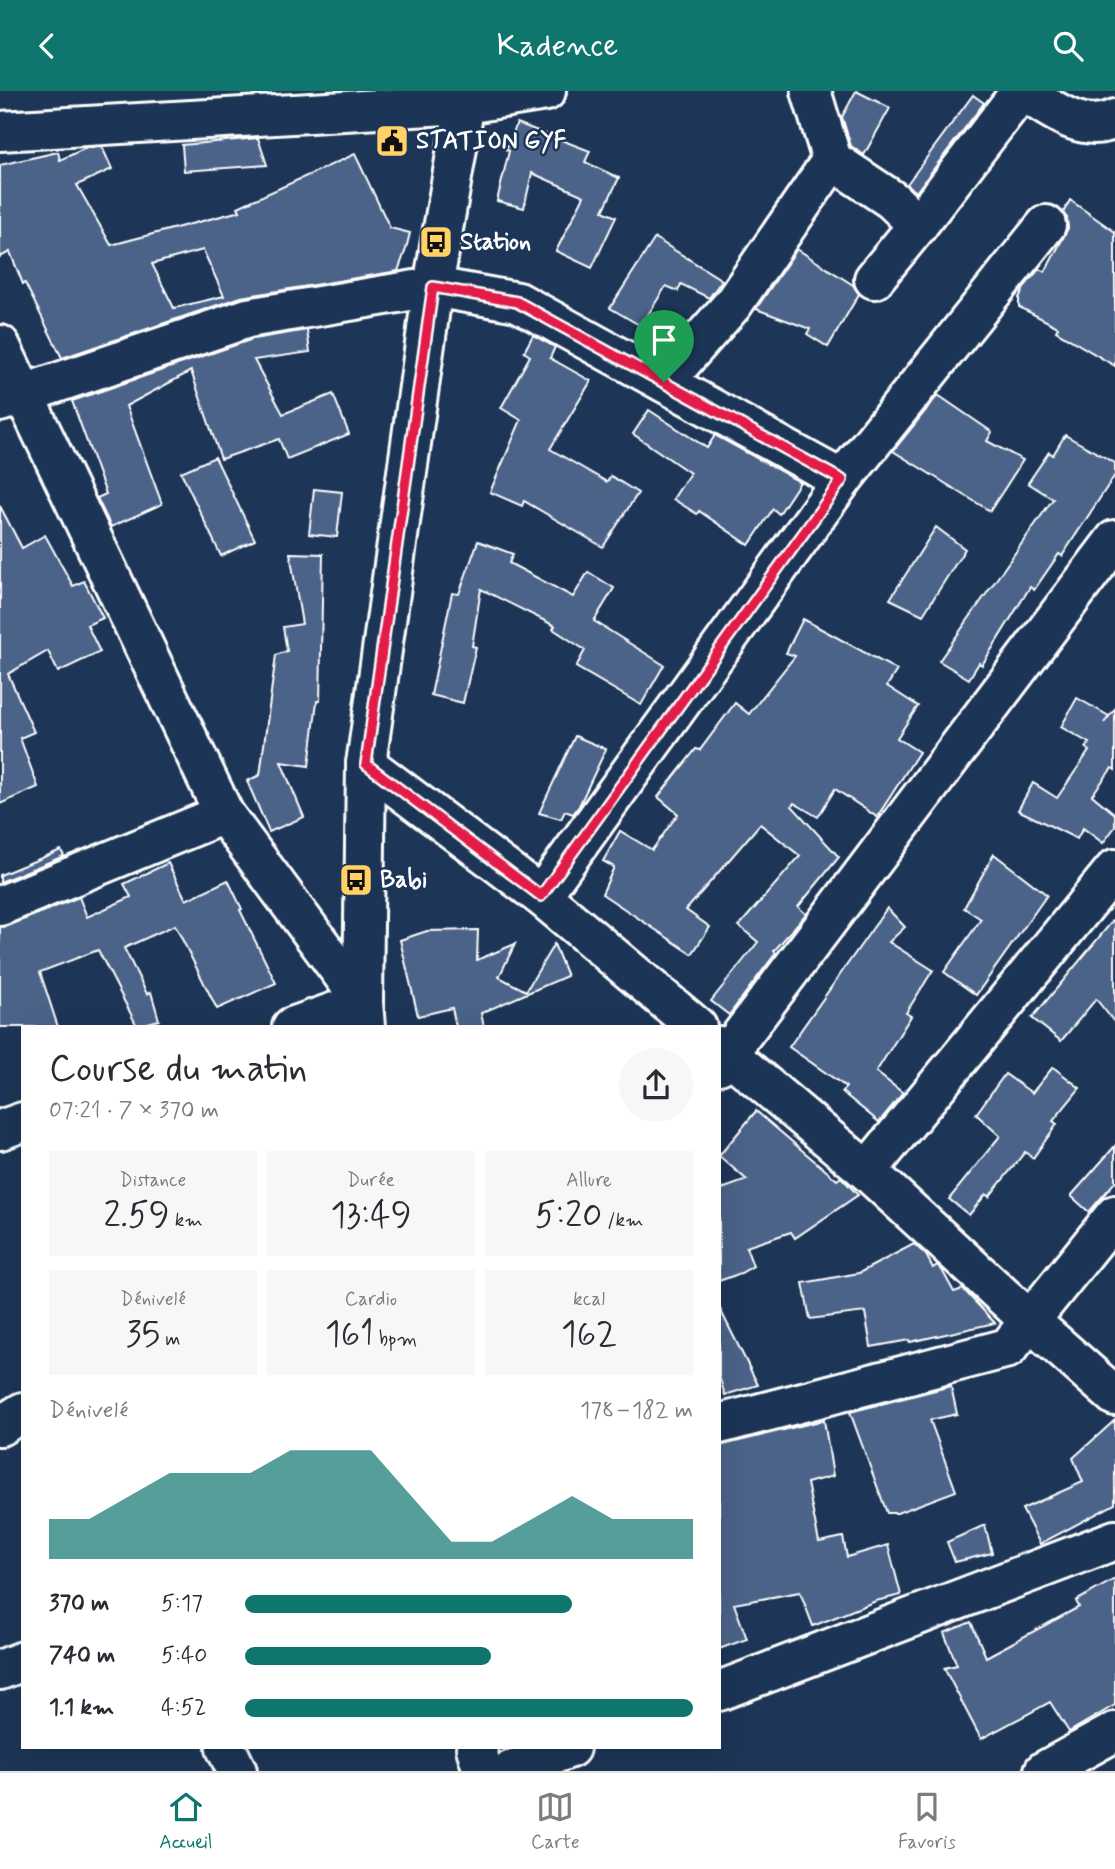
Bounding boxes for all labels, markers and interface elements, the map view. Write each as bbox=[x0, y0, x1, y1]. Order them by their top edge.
text: Kadence bbox=[497, 25, 618, 67]
icon: back bbox=[28, 27, 66, 65]
icon: search bbox=[1049, 27, 1087, 65]
public building icon: STATION GYF bbox=[373, 122, 411, 160]
place label: STATION GYF bbox=[416, 126, 567, 157]
bus stop icon: Station bbox=[417, 223, 455, 261]
place label: Station bbox=[460, 227, 531, 258]
pin bbox=[634, 310, 694, 382]
icon: arrive bbox=[645, 321, 683, 359]
bus stop icon: Babi bbox=[337, 861, 375, 899]
place label: Babi bbox=[380, 865, 427, 896]
text: Course du matin bbox=[49, 1045, 307, 1094]
button: share bbox=[619, 1048, 693, 1122]
text: 07:21 · 7 × 370 m bbox=[49, 1096, 219, 1126]
text: Distance bbox=[120, 1168, 186, 1193]
text: Durée bbox=[347, 1168, 395, 1193]
text: Allure bbox=[566, 1168, 612, 1193]
text: 2.59 bbox=[103, 1193, 170, 1239]
text: 13:49 bbox=[330, 1193, 412, 1239]
text: 5:20 bbox=[535, 1193, 602, 1239]
text: km bbox=[170, 1208, 203, 1233]
text: /km bbox=[602, 1208, 643, 1233]
text: Dénivelé bbox=[120, 1287, 186, 1312]
text: Cardio bbox=[345, 1287, 397, 1312]
text: kcal bbox=[573, 1287, 605, 1312]
text: 35 bbox=[126, 1312, 160, 1358]
text: 161 bbox=[325, 1312, 374, 1358]
text: 162 bbox=[561, 1312, 617, 1358]
text: m bbox=[160, 1327, 180, 1352]
text: bpm bbox=[374, 1327, 417, 1352]
text: Dénivelé bbox=[49, 1396, 128, 1426]
text: 178–182 m bbox=[580, 1396, 693, 1426]
text: 370 m bbox=[49, 1589, 109, 1619]
text: 5:17 bbox=[161, 1589, 203, 1619]
text: 740 m bbox=[49, 1641, 115, 1671]
text: 5:40 bbox=[161, 1641, 207, 1671]
text: 1.1 km bbox=[49, 1693, 114, 1723]
text: 4:52 bbox=[161, 1693, 206, 1723]
tab: Accueil bbox=[159, 1788, 213, 1855]
tab: Carte bbox=[531, 1788, 580, 1855]
tab: Favoris bbox=[898, 1788, 956, 1855]

